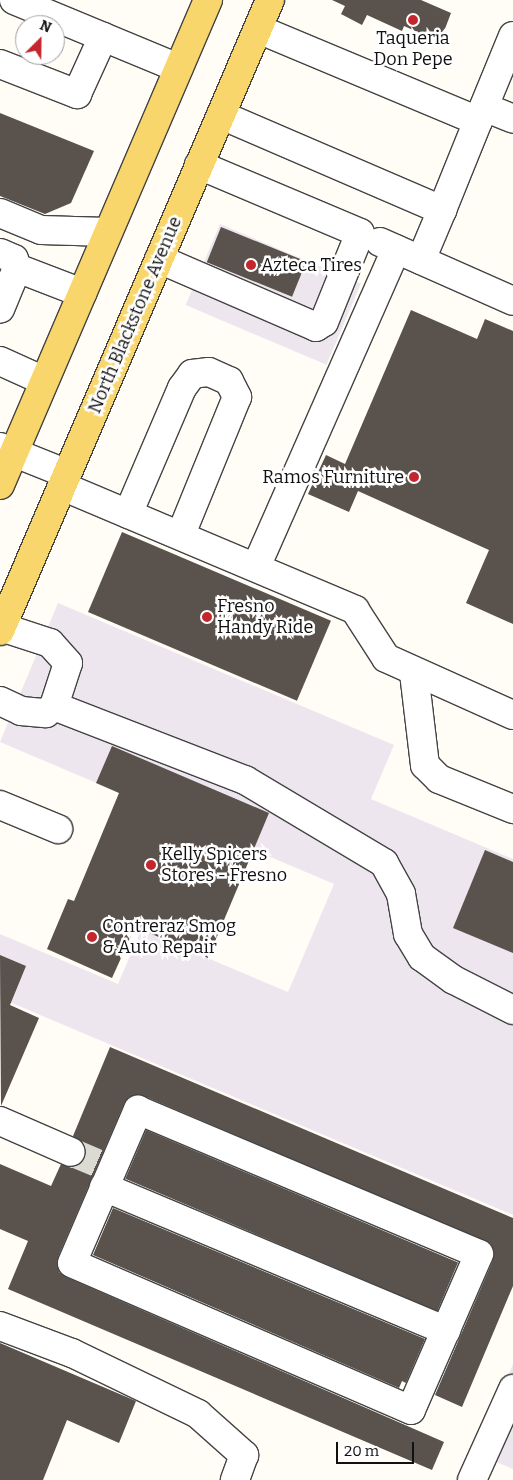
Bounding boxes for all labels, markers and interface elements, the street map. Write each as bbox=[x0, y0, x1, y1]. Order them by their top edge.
marker: Taqueria Don Pepe bbox=[407, 14, 419, 26]
north arrow bbox=[15, 15, 65, 65]
text: N bbox=[37, 17, 54, 37]
place label: Taqueria Don Pepe bbox=[374, 28, 452, 70]
street label: North Blackstone Avenue bbox=[84, 213, 186, 417]
place label: Azteca Tires bbox=[261, 254, 362, 276]
marker: Azteca Tires bbox=[245, 259, 257, 271]
place label: Ramos Furniture bbox=[262, 466, 404, 488]
marker: Ramos Furniture bbox=[408, 471, 420, 483]
place label: Fresno Handy Ride bbox=[217, 596, 313, 638]
marker: Fresno Handy Ride bbox=[201, 611, 213, 623]
place label: Kelly Spicers Stores - Fresno bbox=[161, 844, 287, 886]
marker: Kelly Spicers Stores - Fresno bbox=[145, 859, 157, 871]
place label: Contreraz Smog & Auto Repair bbox=[102, 916, 236, 959]
marker: Contreraz Smog & Auto Repair bbox=[86, 931, 98, 943]
scale bar bbox=[338, 1432, 416, 1464]
text: 20 m bbox=[344, 1442, 379, 1460]

